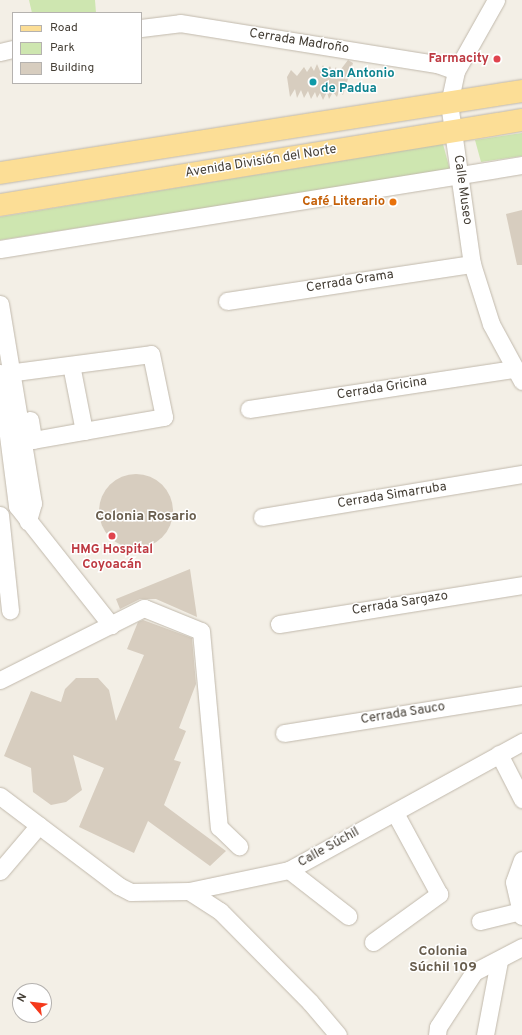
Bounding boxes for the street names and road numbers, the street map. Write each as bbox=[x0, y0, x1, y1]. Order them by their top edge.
street label: Cerrada Madroño bbox=[248, 26, 350, 58]
street label: Avenida División del Norte bbox=[184, 142, 338, 182]
street label: Calle Museo bbox=[449, 154, 475, 226]
street label: Cerrada Grama bbox=[305, 267, 395, 297]
street label: Cerrada Gricina bbox=[336, 374, 428, 404]
street label: Cerrada Simarruba bbox=[336, 480, 448, 512]
street label: Cerrada Sargazo bbox=[351, 589, 449, 619]
street label: Cerrada Sauco bbox=[360, 700, 446, 728]
street label: Calle Súchil bbox=[296, 825, 362, 871]

